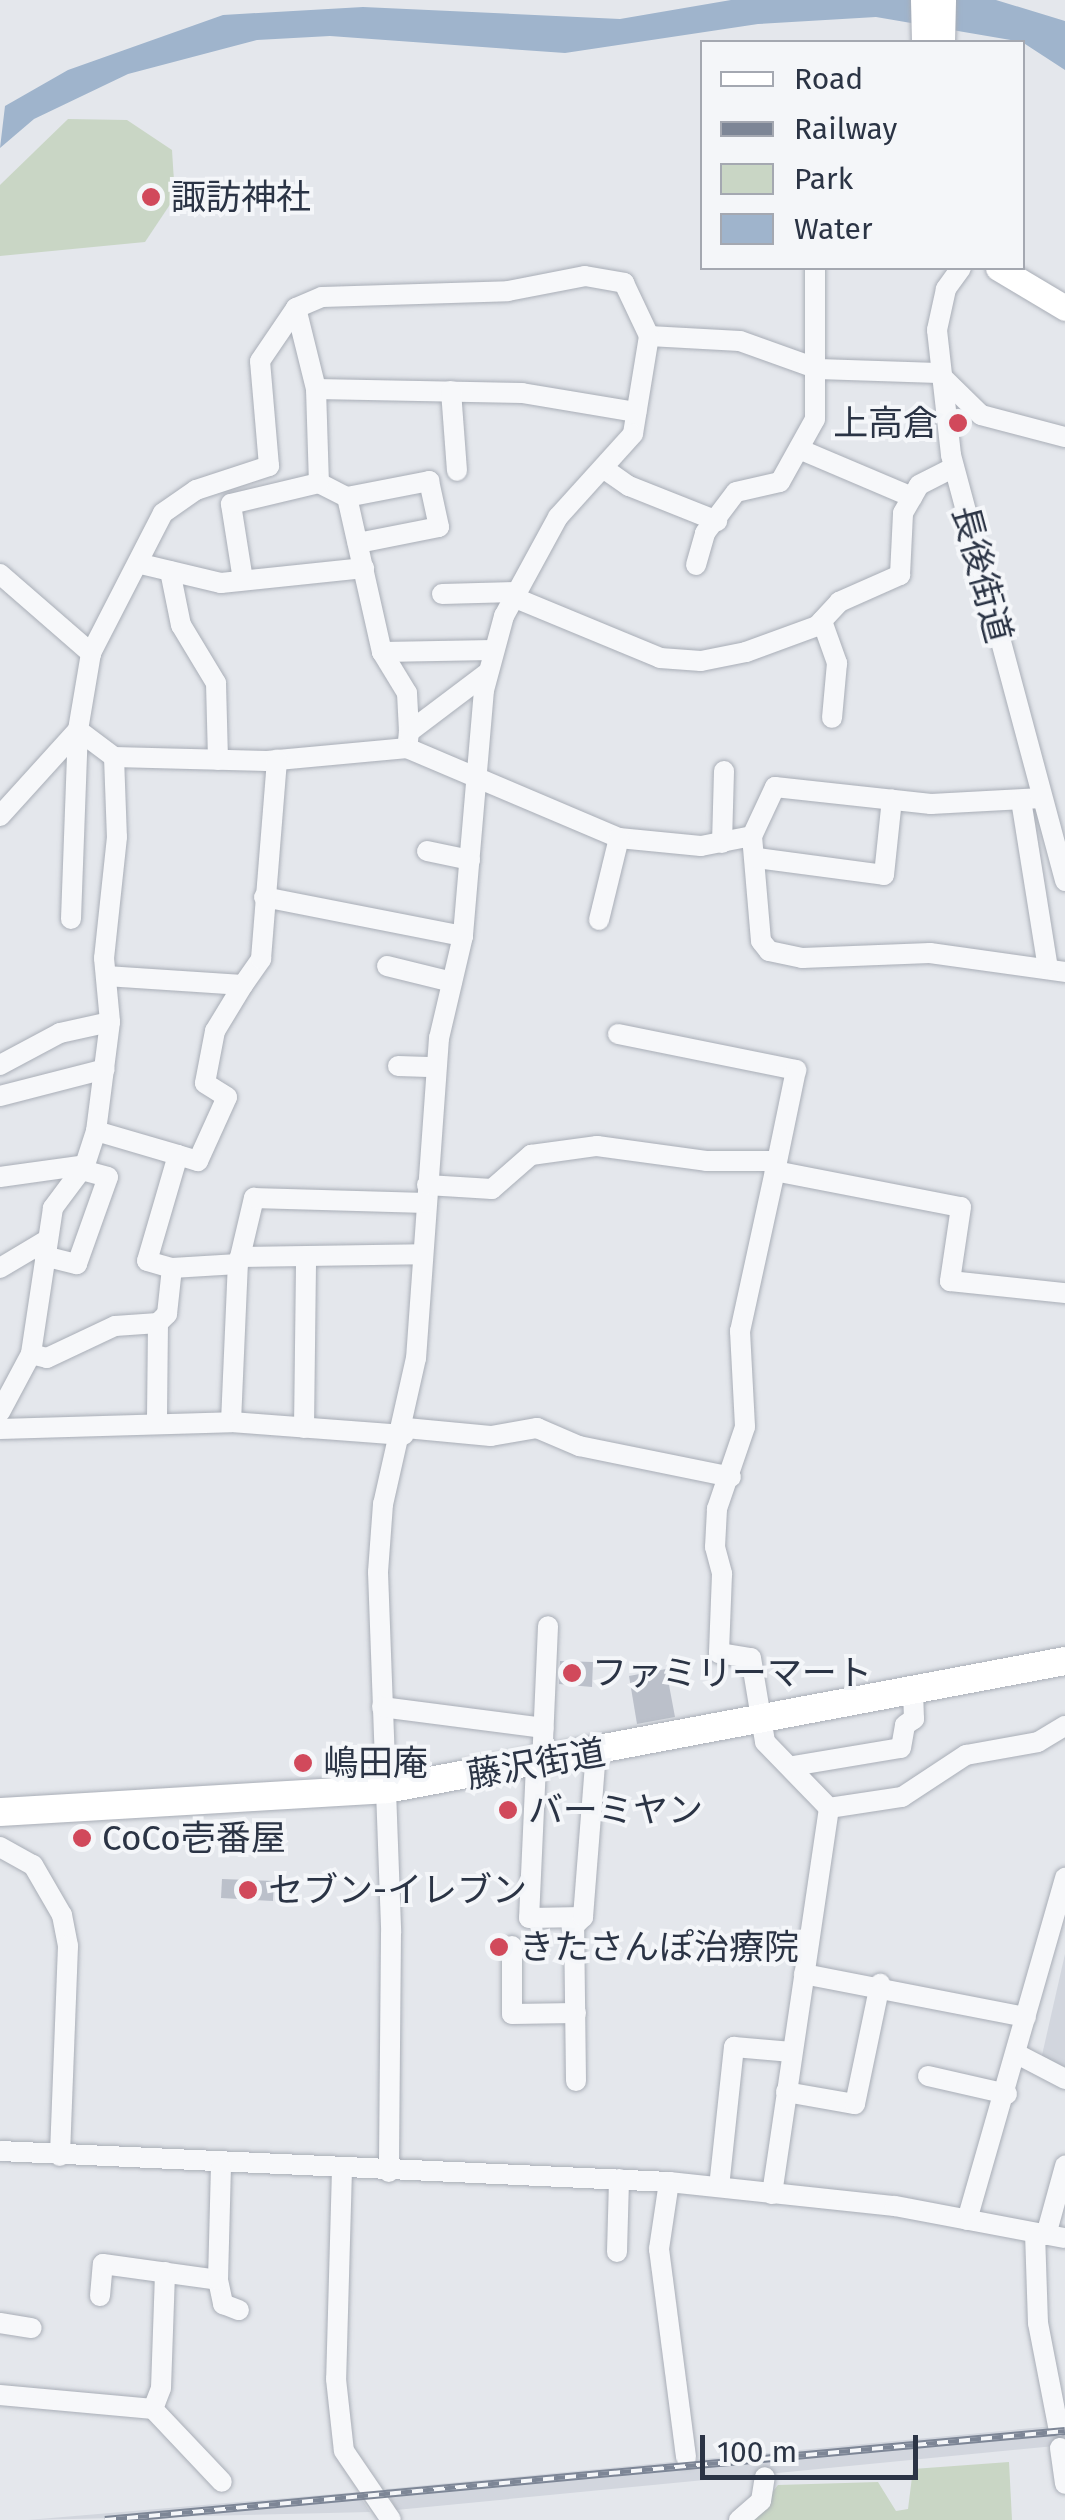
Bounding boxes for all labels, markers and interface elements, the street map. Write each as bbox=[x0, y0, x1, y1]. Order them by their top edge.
legend bbox=[700, 40, 1025, 270]
text: Road bbox=[794, 61, 863, 97]
text: Railway bbox=[794, 111, 897, 147]
text: Park bbox=[794, 161, 853, 197]
place label: 諏訪神社 bbox=[171, 176, 311, 218]
marker: 諏訪神社 bbox=[140, 186, 162, 208]
text: Water bbox=[794, 211, 873, 247]
place label: 上高倉 bbox=[833, 402, 938, 444]
marker: 上高倉 bbox=[947, 412, 969, 434]
street label: 長後街道 bbox=[944, 501, 1020, 647]
place label: ファミリーマート bbox=[592, 1652, 872, 1694]
marker: ファミリーマート bbox=[561, 1662, 583, 1684]
street label: 藤沢街道 bbox=[463, 1731, 609, 1797]
place label: 嶋田庵 bbox=[323, 1742, 428, 1784]
marker: 嶋田庵 bbox=[292, 1752, 314, 1774]
place label: バーミヤン bbox=[528, 1789, 703, 1831]
marker: バーミヤン bbox=[497, 1799, 519, 1821]
place label: CoCo壱番屋 bbox=[102, 1817, 286, 1859]
marker: CoCo壱番屋 bbox=[71, 1827, 93, 1849]
place label: セブン-イレブン bbox=[268, 1869, 527, 1911]
marker: セブン-イレブン bbox=[237, 1879, 259, 1901]
place label: きたさんぽ治療院 bbox=[519, 1926, 799, 1968]
marker: きたさんぽ治療院 bbox=[488, 1936, 510, 1958]
scale bar bbox=[705, 2415, 922, 2477]
text: 100 m bbox=[717, 2434, 797, 2470]

